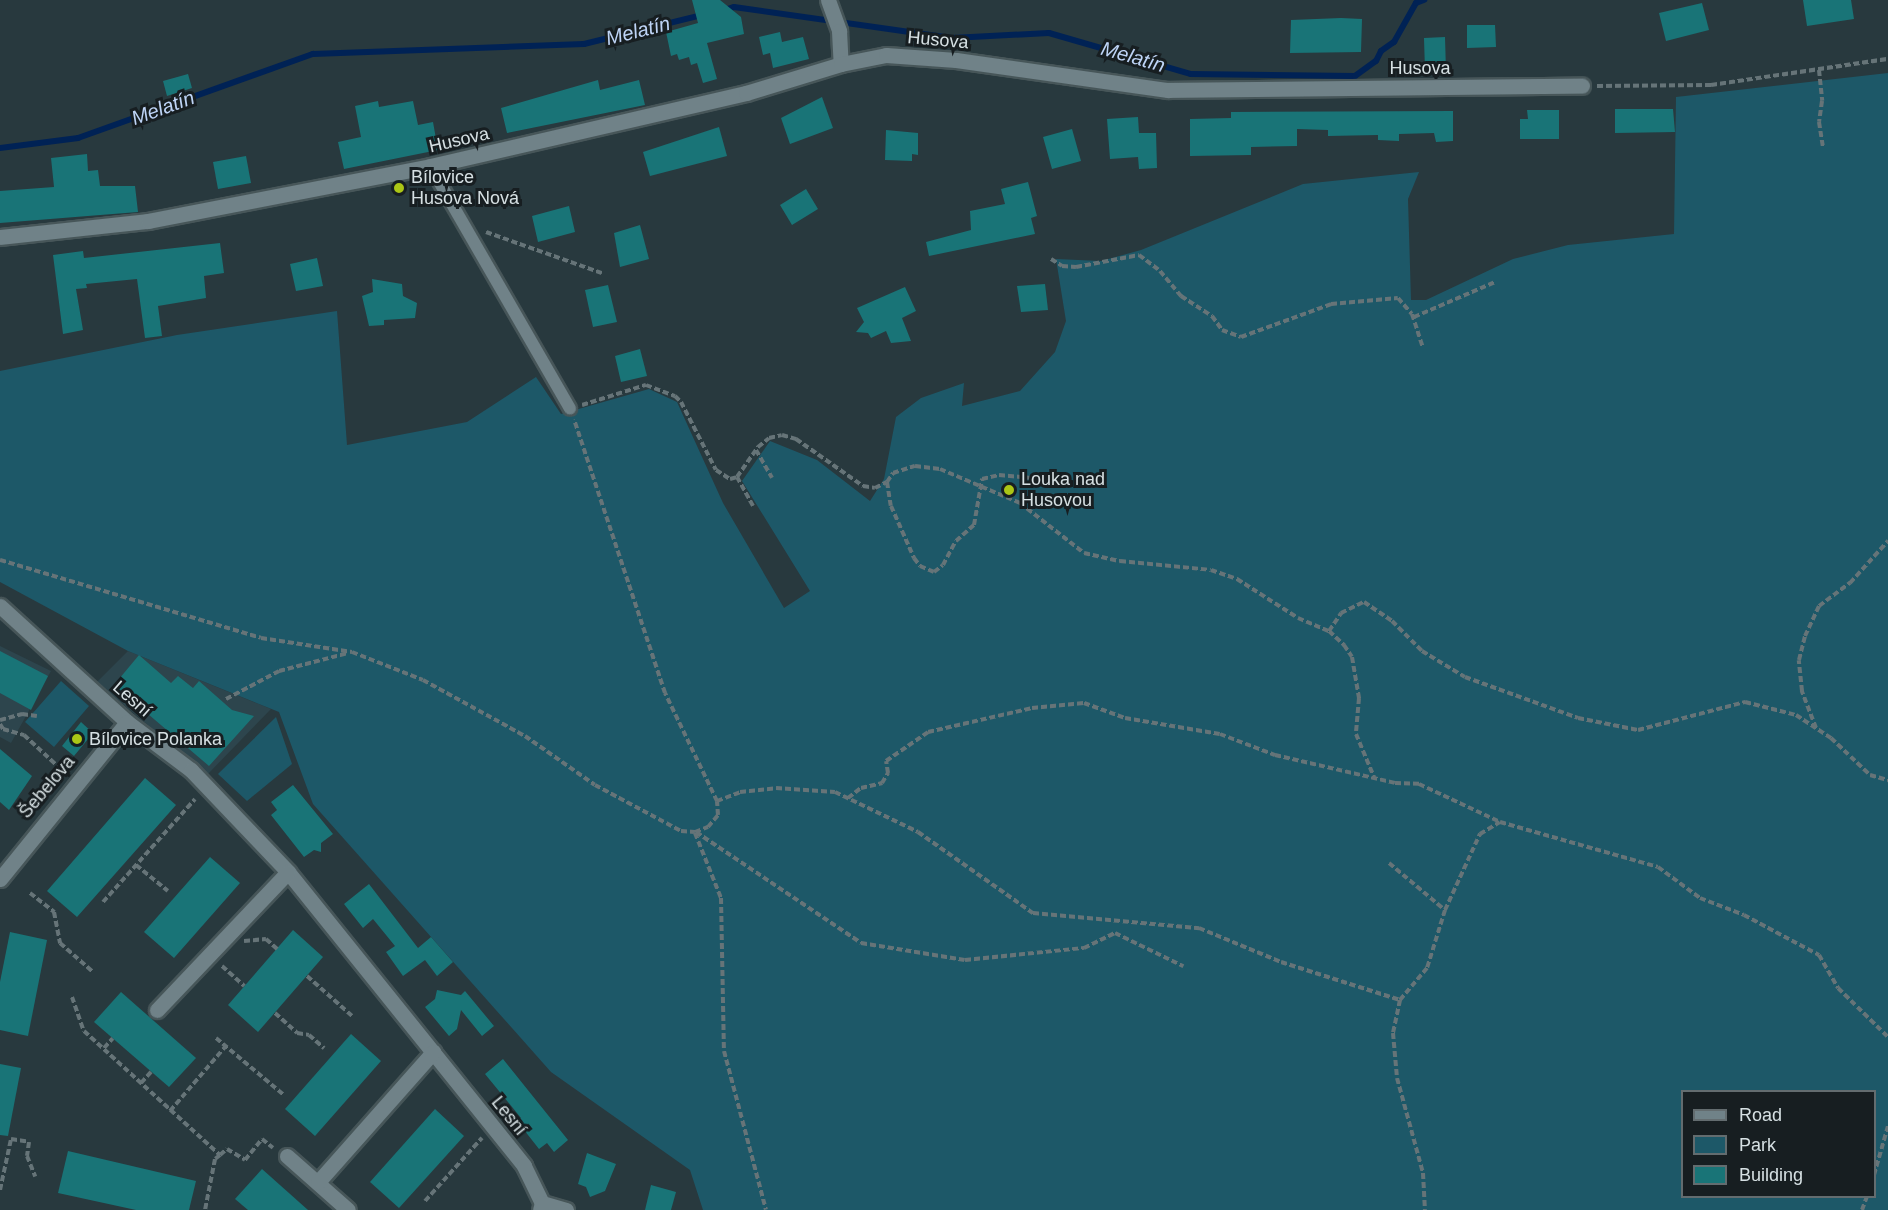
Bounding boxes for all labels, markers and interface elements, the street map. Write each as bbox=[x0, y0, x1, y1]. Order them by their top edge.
water label: Melatín bbox=[603, 11, 673, 51]
street label: Husova bbox=[907, 27, 969, 53]
water label: Melatín bbox=[1098, 36, 1168, 78]
street label: Husova bbox=[1389, 57, 1451, 79]
water label: Melatín bbox=[128, 86, 198, 130]
street label: Husova bbox=[427, 123, 491, 157]
place label: Bílovice Husova Nová bbox=[411, 167, 519, 210]
marker: Bílovice Husova Nová bbox=[392, 181, 406, 195]
place label: Louka nad Husovou bbox=[1021, 469, 1105, 512]
marker: Louka nad Husovou bbox=[1002, 483, 1016, 497]
street label: Lesní bbox=[108, 676, 156, 722]
place label: Bílovice Polanka bbox=[89, 728, 222, 750]
marker: Bílovice Polanka bbox=[70, 732, 84, 746]
street label: Šebelova bbox=[15, 751, 79, 823]
legend bbox=[1681, 1090, 1876, 1198]
street label: Lesní bbox=[487, 1092, 531, 1140]
text: Road bbox=[1739, 1105, 1782, 1125]
text: Park bbox=[1739, 1135, 1776, 1155]
text: Building bbox=[1739, 1165, 1803, 1185]

